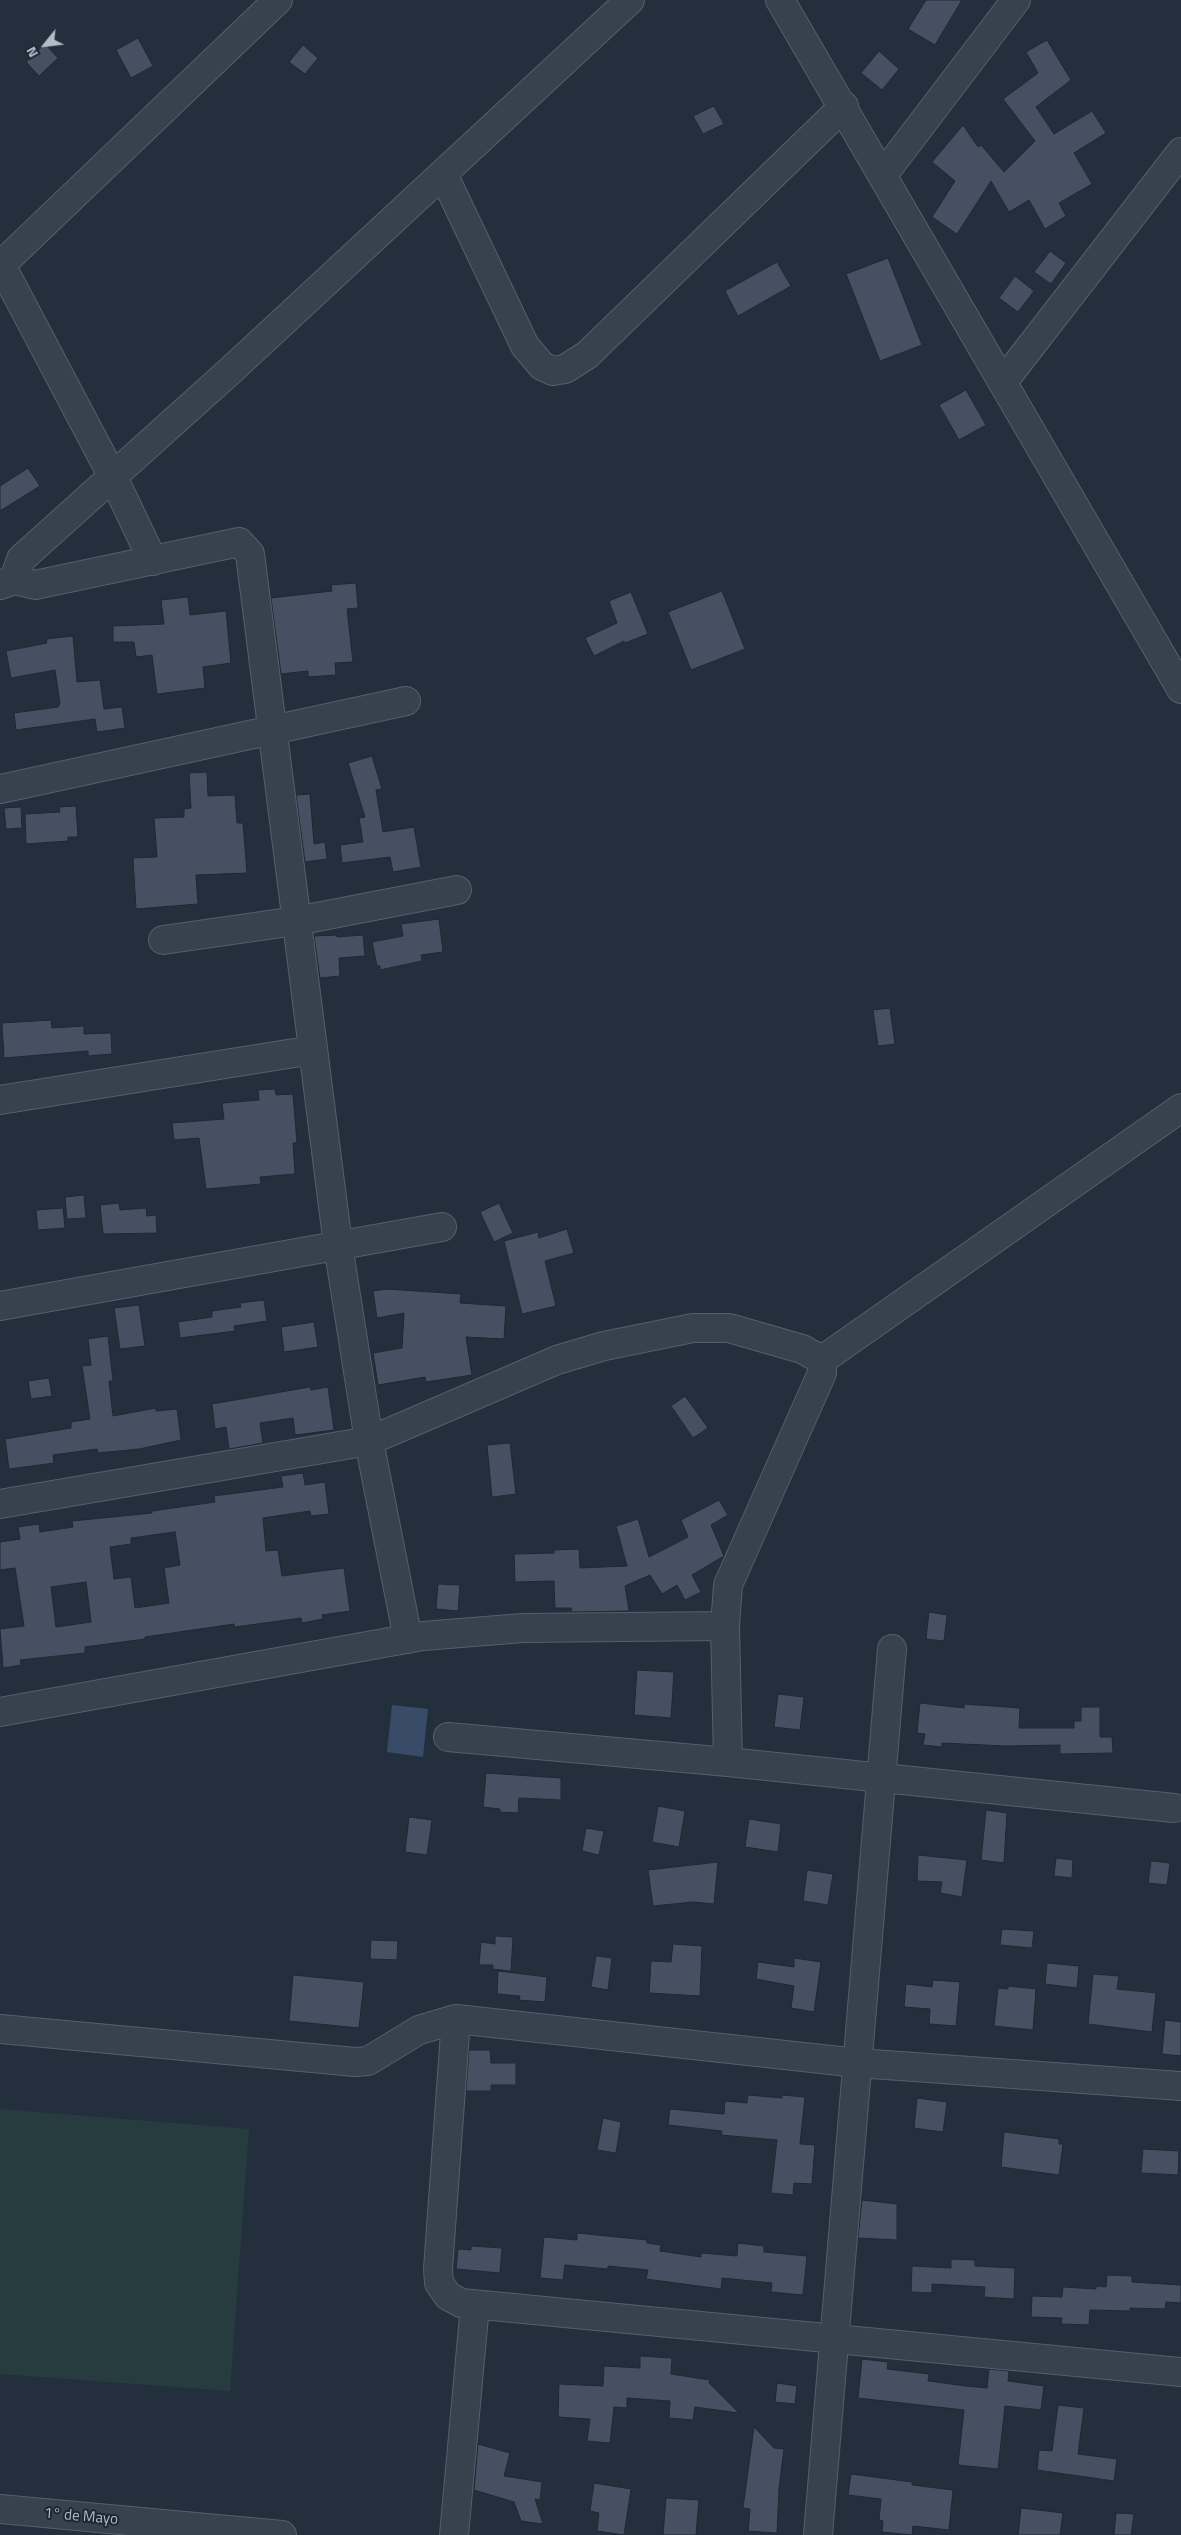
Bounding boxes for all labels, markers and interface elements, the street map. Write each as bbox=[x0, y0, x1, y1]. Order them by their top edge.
north arrow bbox=[20, 20, 70, 70]
text: N bbox=[20, 43, 43, 62]
street label: 1° de Mayo bbox=[43, 2505, 119, 2529]

